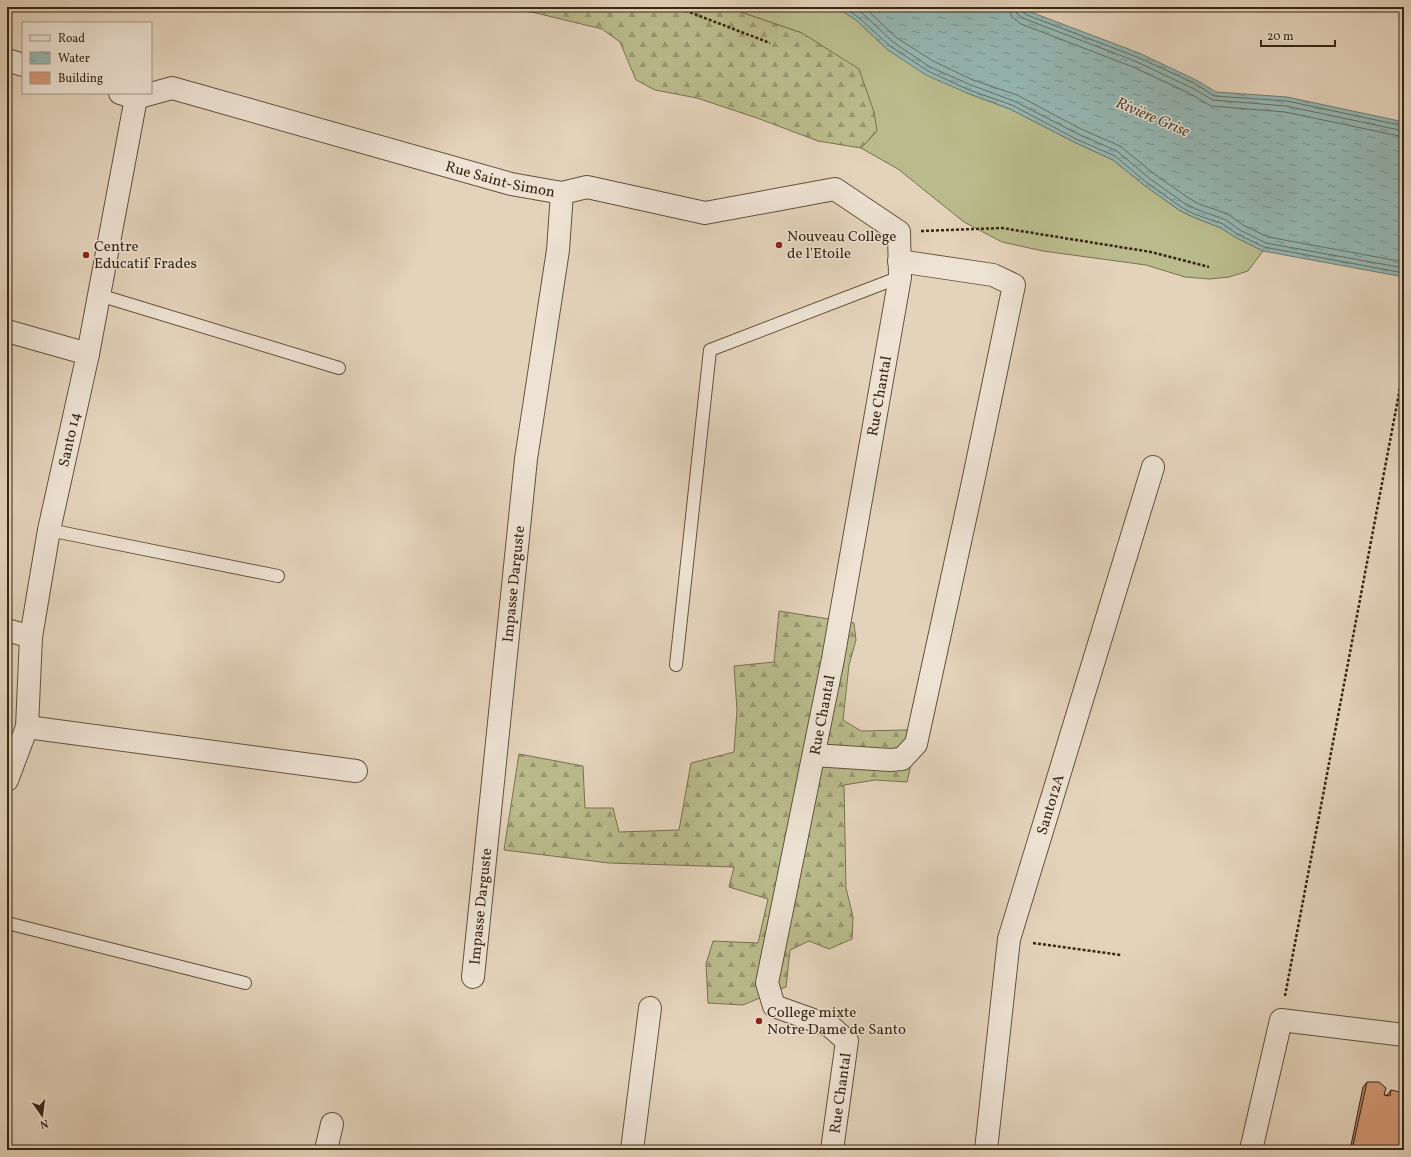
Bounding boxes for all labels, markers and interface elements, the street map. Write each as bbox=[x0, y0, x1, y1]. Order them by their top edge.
legend bbox=[22, 22, 152, 94]
scale bar bbox=[1261, 22, 1335, 48]
text: 20 m bbox=[1267, 29, 1294, 45]
text: Road bbox=[58, 31, 85, 47]
text: Water bbox=[58, 51, 90, 67]
text: Building bbox=[58, 71, 103, 87]
water label: Rivière Grise bbox=[1112, 92, 1193, 143]
street label: Rue Saint-Simon bbox=[443, 157, 557, 204]
place label: Nouveau College de l'Etoile bbox=[787, 227, 896, 265]
place label: Centre Educatif Frades bbox=[94, 237, 197, 275]
marker: Nouveau College de l'Etoile bbox=[774, 240, 784, 250]
marker: Centre Educatif Frades bbox=[81, 250, 91, 260]
street label: Rue Chantal bbox=[863, 354, 898, 438]
street label: Santo 14 bbox=[54, 410, 87, 469]
street label: Impasse Darguste bbox=[498, 525, 531, 644]
street label: Rue Chantal bbox=[805, 673, 842, 757]
street label: Santo12A bbox=[1032, 772, 1071, 838]
street label: Impasse Darguste bbox=[465, 847, 498, 966]
place label: College mixte Notre Dame de Santo bbox=[767, 1003, 906, 1041]
marker: College mixte Notre Dame de Santo bbox=[754, 1016, 764, 1026]
street label: Rue Chantal bbox=[825, 1052, 858, 1135]
north arrow bbox=[22, 1095, 62, 1135]
text: N bbox=[38, 1115, 50, 1131]

